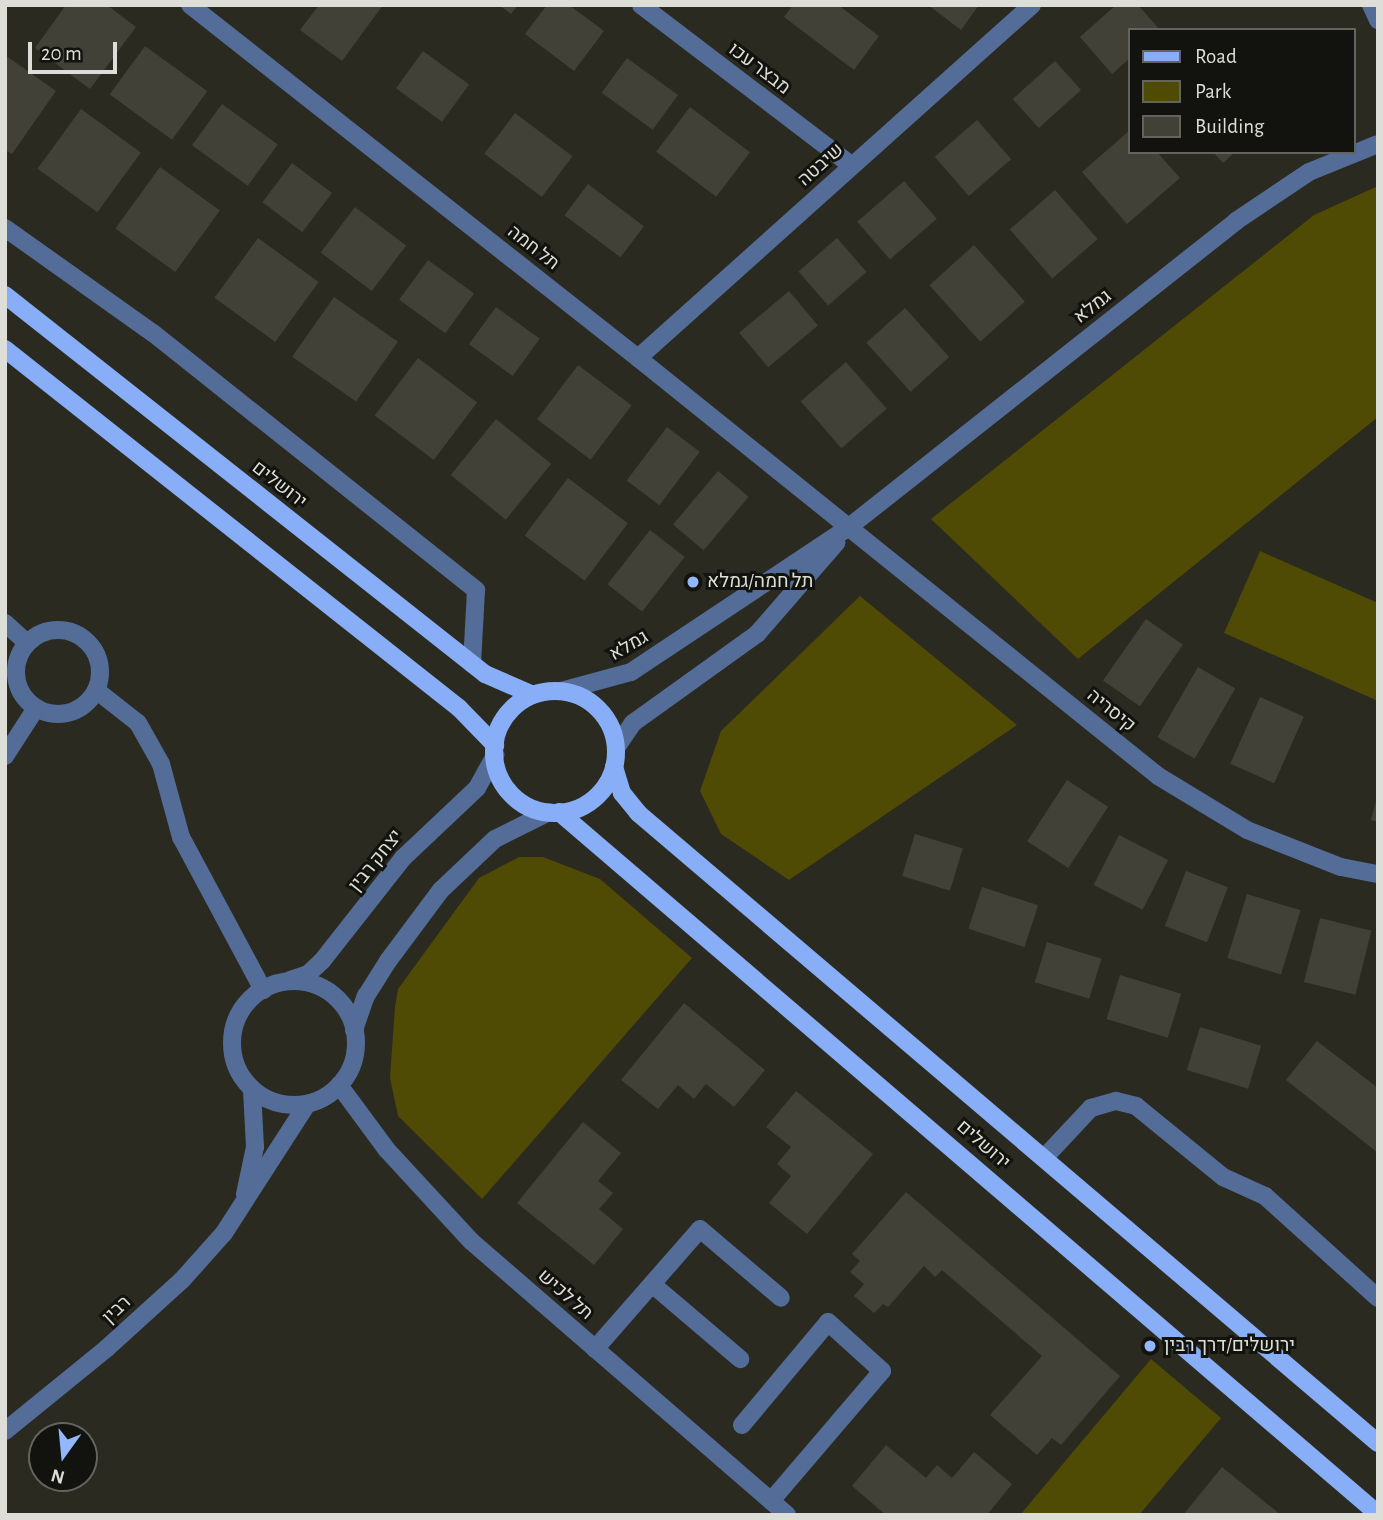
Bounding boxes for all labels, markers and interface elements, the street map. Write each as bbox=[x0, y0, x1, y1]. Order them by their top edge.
scale bar bbox=[32, 28, 121, 72]
legend bbox=[1128, 28, 1355, 154]
street label: מבצר עכו bbox=[724, 38, 794, 100]
text: 20 m bbox=[41, 43, 82, 64]
text: Road bbox=[1195, 46, 1237, 67]
text: Park bbox=[1195, 81, 1231, 102]
text: Building bbox=[1195, 116, 1264, 137]
street label: שיבטה bbox=[793, 139, 849, 191]
street label: תל חמה bbox=[503, 221, 563, 275]
street label: גמלא bbox=[1070, 285, 1116, 329]
street label: ירושלים bbox=[247, 457, 311, 513]
place label: תל חמה/גמלא bbox=[707, 571, 813, 593]
marker: תל חמה/גמלא bbox=[685, 574, 701, 590]
street label: גמלא bbox=[605, 626, 653, 666]
street label: קיסריה bbox=[1082, 685, 1140, 737]
street label: יצחק רבין bbox=[344, 825, 408, 897]
street label: ירושלים bbox=[952, 1116, 1014, 1174]
street label: תל לכיש bbox=[533, 1265, 597, 1325]
street label: רבין bbox=[98, 1291, 136, 1329]
place label: ירושלים/דרך רבין bbox=[1164, 1335, 1295, 1357]
marker: ירושלים/דרך רבין bbox=[1142, 1338, 1158, 1354]
north arrow bbox=[28, 1422, 98, 1492]
text: N bbox=[49, 1465, 67, 1487]

